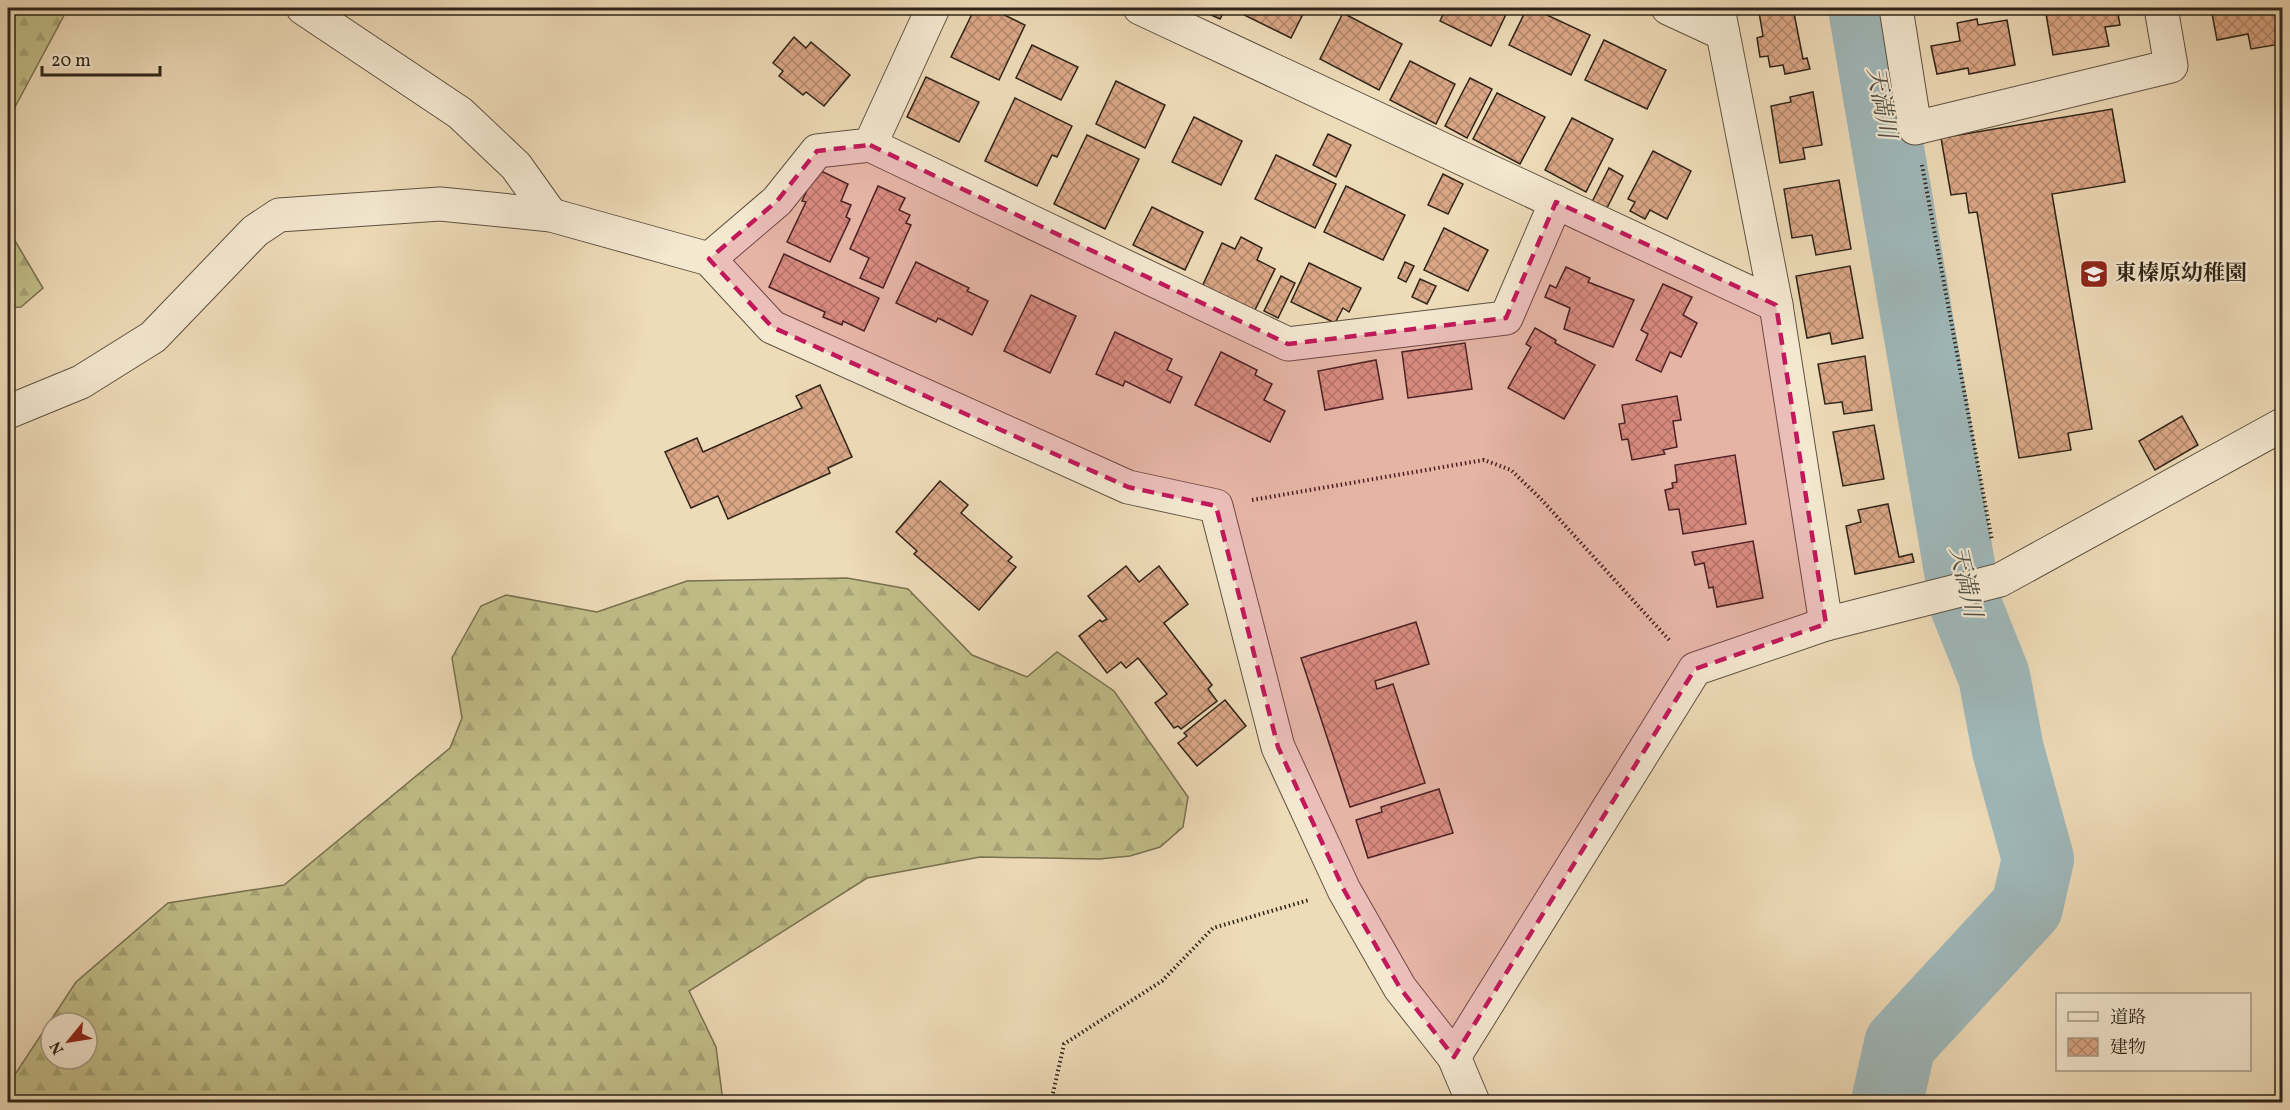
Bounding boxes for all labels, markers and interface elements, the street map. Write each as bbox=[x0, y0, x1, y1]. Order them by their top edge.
scale bar bbox=[42, 39, 160, 77]
text: 20 m bbox=[51, 49, 91, 74]
water label: 天満川 bbox=[1857, 65, 1904, 144]
school or university icon: 東榛原幼稚園 bbox=[2078, 258, 2110, 290]
place label: 東榛原幼稚園 bbox=[2115, 259, 2247, 290]
water label: 天満川 bbox=[1939, 543, 1989, 624]
legend bbox=[2056, 993, 2251, 1071]
text: 道路 bbox=[2110, 1006, 2146, 1031]
north arrow bbox=[39, 1011, 99, 1071]
text: 建物 bbox=[2110, 1036, 2146, 1061]
text: N bbox=[45, 1037, 70, 1058]

